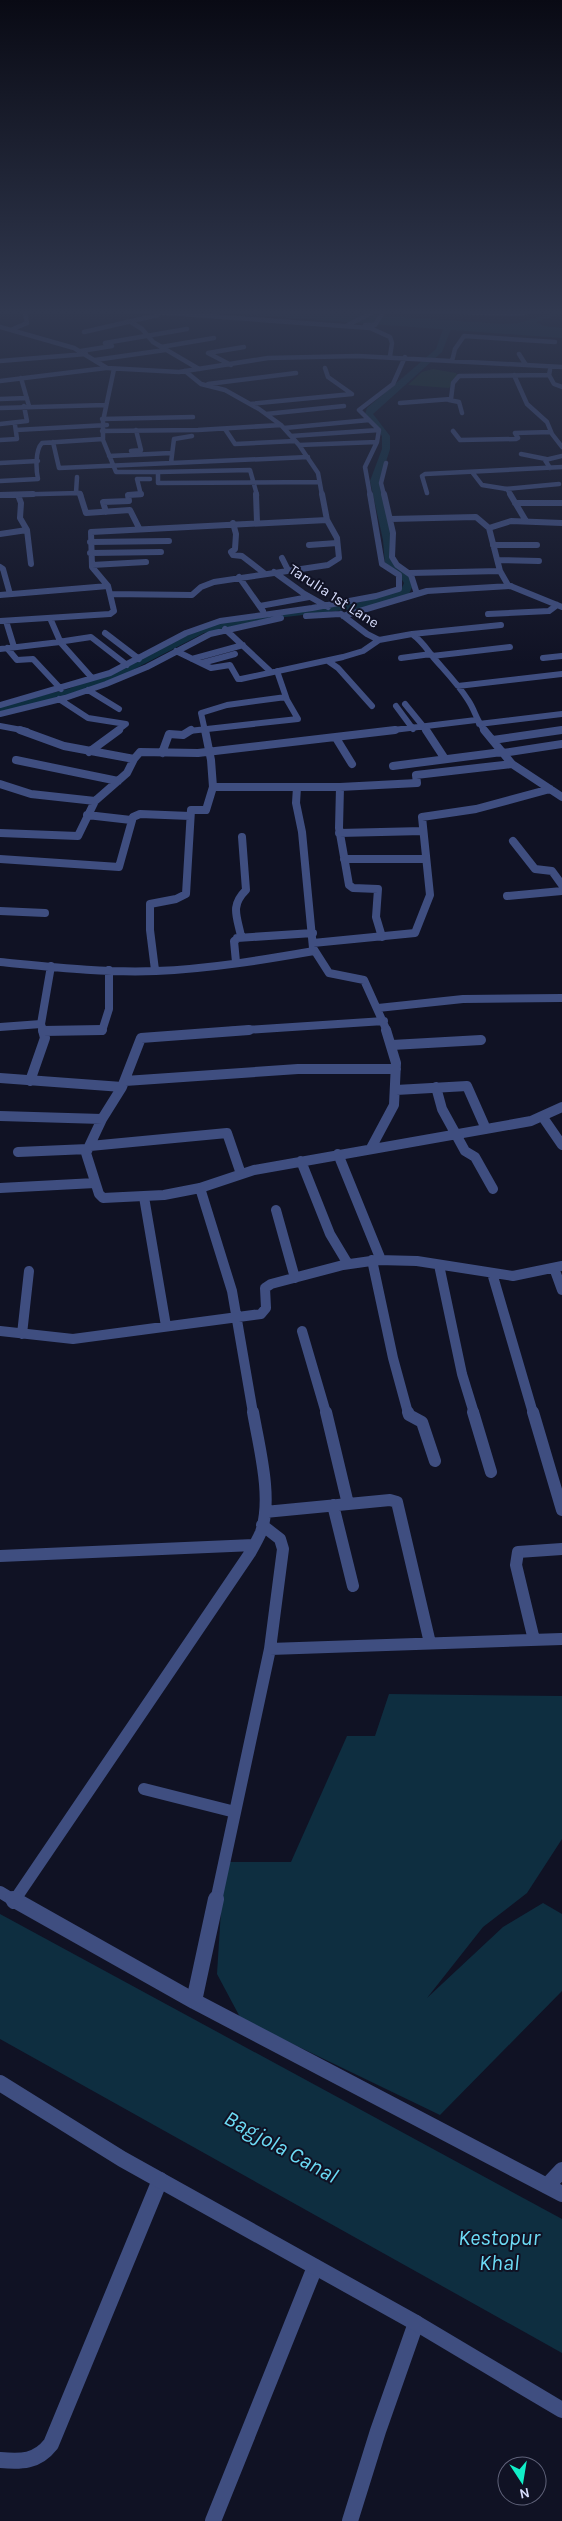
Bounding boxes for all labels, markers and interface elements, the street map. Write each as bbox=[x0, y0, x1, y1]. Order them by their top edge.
street label: Tarulia 1st Lane bbox=[286, 560, 382, 632]
water label: Bagjola Canal bbox=[220, 2105, 342, 2189]
water label: Kestopur Khal bbox=[458, 2225, 542, 2276]
north arrow bbox=[497, 2456, 547, 2506]
text: N bbox=[518, 2484, 531, 2503]

